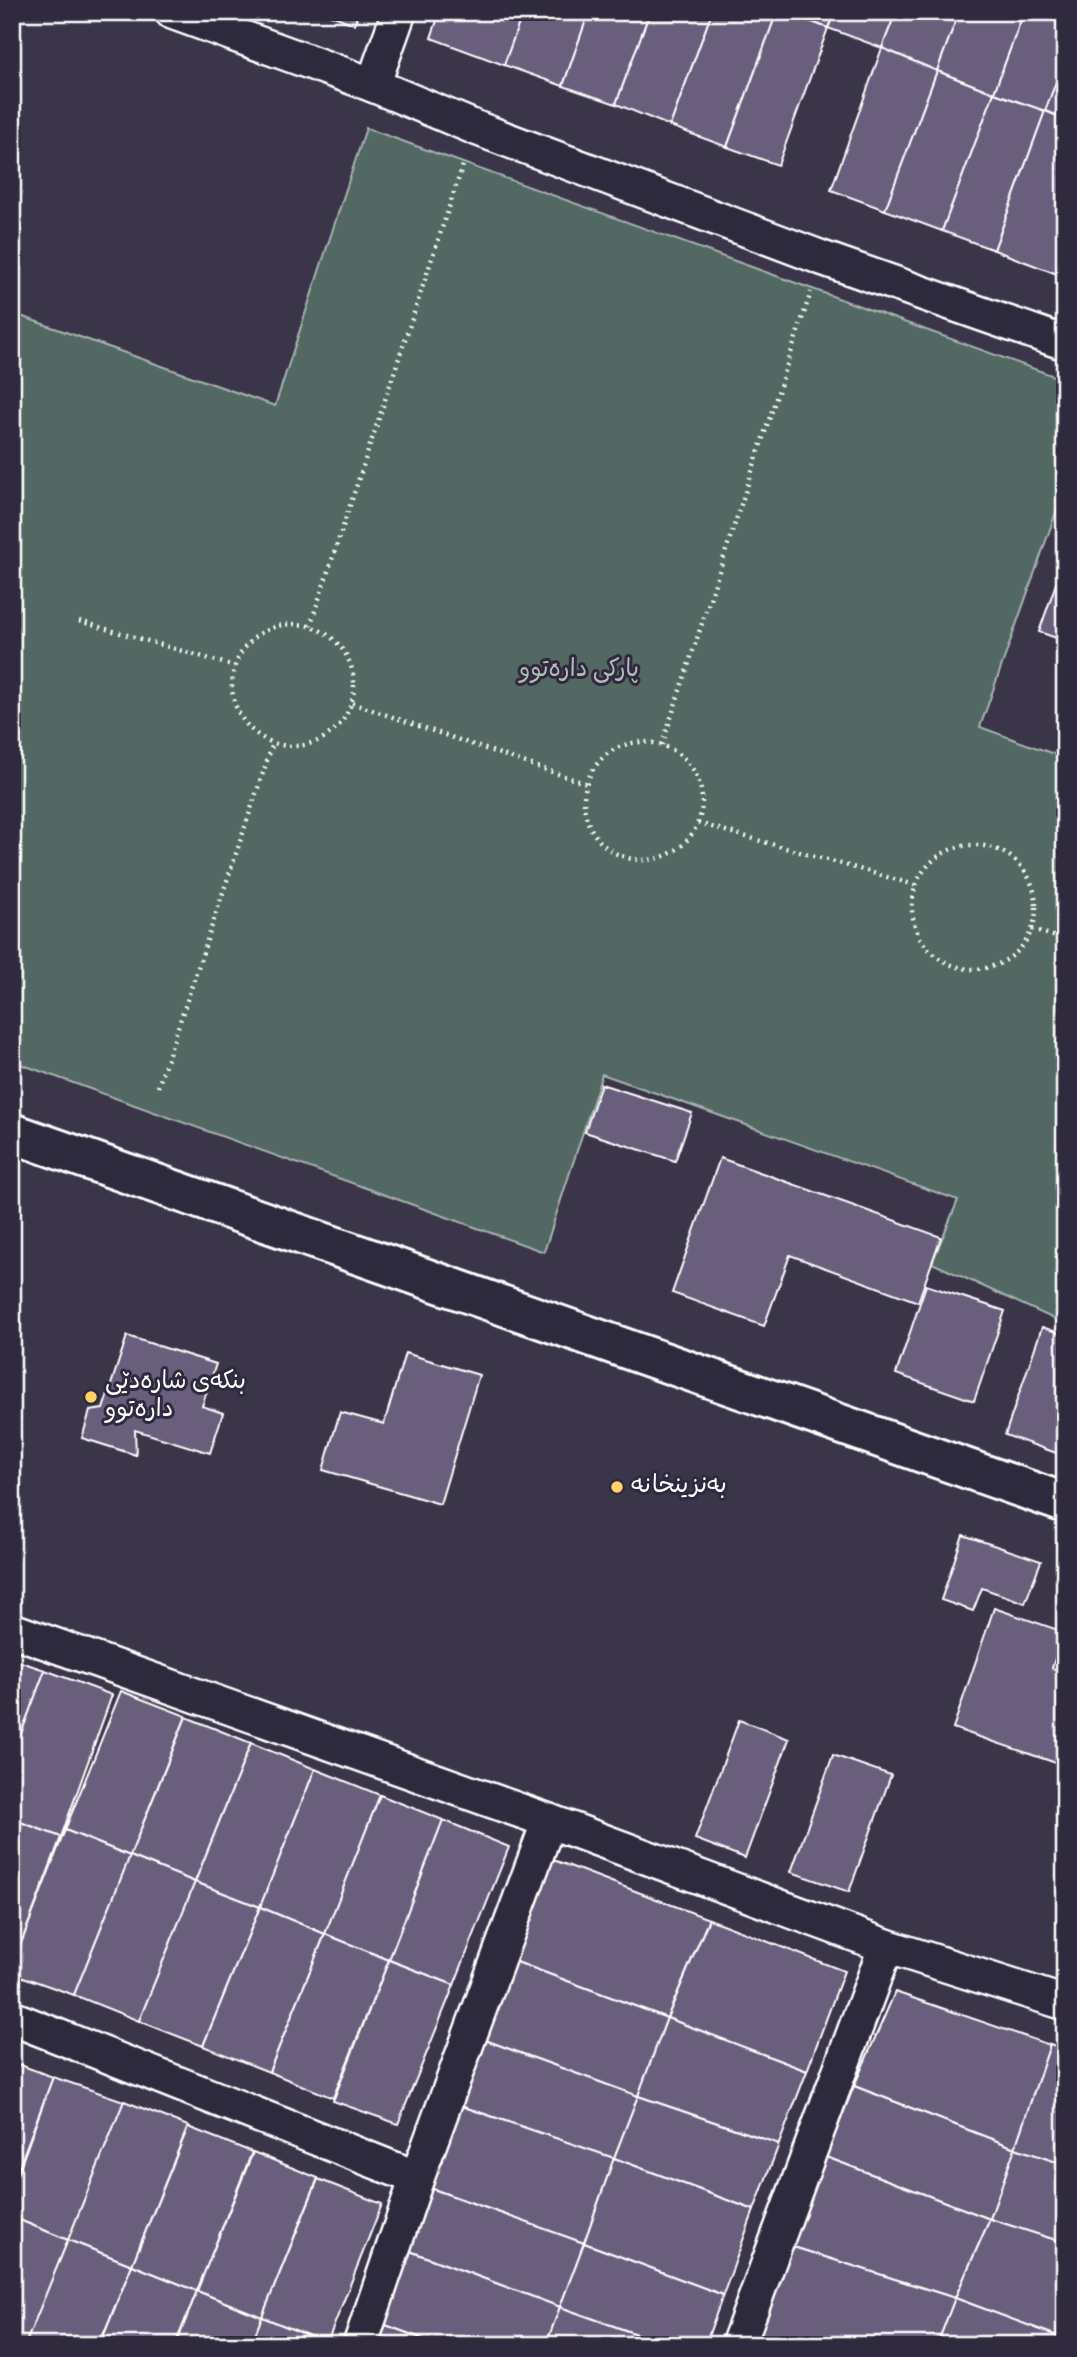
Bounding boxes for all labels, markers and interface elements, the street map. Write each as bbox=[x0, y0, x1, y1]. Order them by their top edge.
park label: پارکی دارەتوو bbox=[518, 654, 639, 688]
place label: بنکەی شارەدێی دارەتوو bbox=[104, 1366, 246, 1428]
marker: بنکەی شارەدێی دارەتوو bbox=[83, 1389, 99, 1405]
place label: بەنزینخانە bbox=[631, 1470, 727, 1504]
marker: بەنزینخانە bbox=[609, 1479, 625, 1495]

